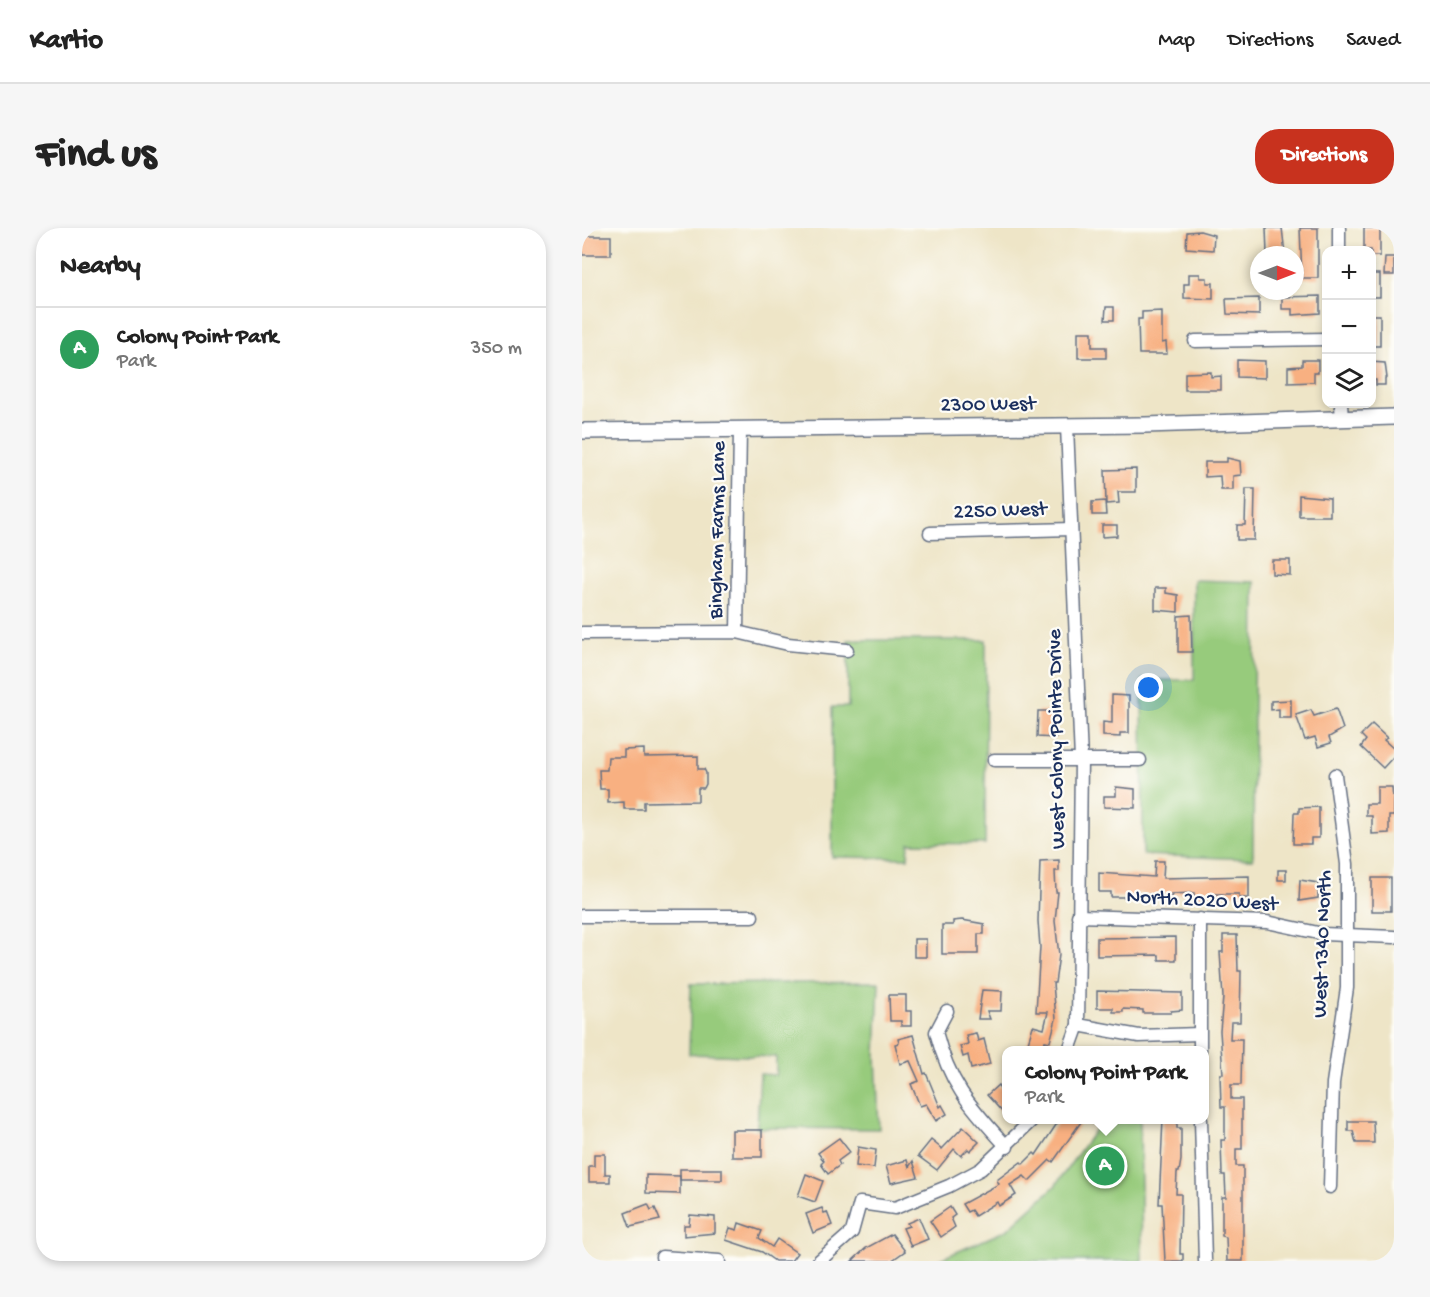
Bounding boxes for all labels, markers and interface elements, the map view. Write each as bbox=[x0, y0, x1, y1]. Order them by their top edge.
text: Kartio bbox=[30, 25, 103, 58]
text: Map bbox=[1158, 29, 1195, 54]
text: Directions bbox=[1228, 29, 1313, 54]
text: Saved bbox=[1346, 29, 1400, 54]
button: Directions bbox=[1255, 129, 1394, 184]
text: Find us bbox=[36, 132, 156, 181]
north arrow bbox=[1250, 246, 1304, 300]
map controls bbox=[1322, 246, 1376, 408]
button: + bbox=[1322, 246, 1376, 300]
text: Nearby bbox=[60, 252, 141, 283]
button: − bbox=[1322, 300, 1376, 354]
text: Colony Point Park bbox=[117, 325, 278, 351]
text: A bbox=[74, 338, 85, 361]
text: 350 m bbox=[471, 338, 522, 361]
text: Park bbox=[117, 351, 155, 374]
button: layers bbox=[1322, 354, 1376, 408]
street label: 2300 West bbox=[940, 393, 1038, 419]
street label: Bingham Farms Lane bbox=[705, 440, 733, 620]
street label: 2250 West bbox=[953, 498, 1050, 526]
street label: West Colony Pointe Drive bbox=[1044, 628, 1072, 849]
your location bbox=[1134, 673, 1163, 702]
street label: West 1340 North bbox=[1309, 870, 1339, 1018]
street label: North 2020 West bbox=[1126, 886, 1281, 919]
popup bbox=[1002, 1046, 1209, 1124]
text: Colony Point Park bbox=[1025, 1061, 1186, 1087]
text: Park bbox=[1025, 1087, 1063, 1110]
pin: A bbox=[1086, 1144, 1124, 1188]

